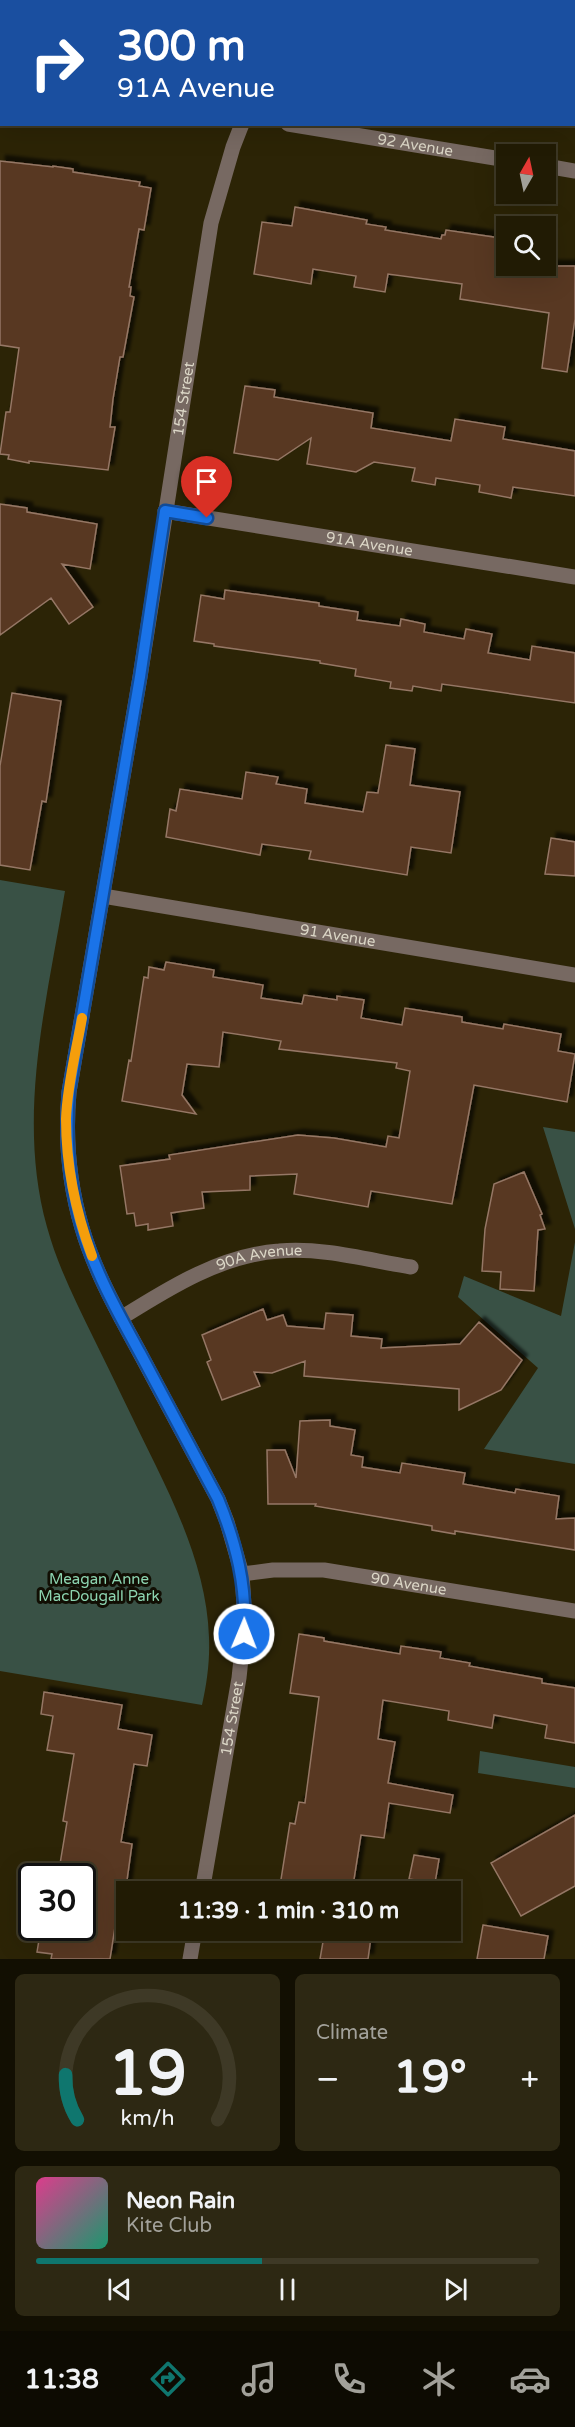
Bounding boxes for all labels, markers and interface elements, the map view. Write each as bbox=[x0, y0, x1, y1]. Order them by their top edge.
text: 300 m bbox=[117, 21, 246, 72]
icon: right bbox=[18, 24, 96, 102]
text: 91A Avenue bbox=[117, 72, 275, 105]
street label: 92 Avenue bbox=[376, 130, 454, 160]
north arrow bbox=[496, 144, 556, 204]
map controls bbox=[496, 144, 556, 276]
button: search bbox=[496, 216, 556, 276]
street label: 154 Street bbox=[169, 360, 198, 437]
pin bbox=[181, 456, 232, 518]
icon: arrive bbox=[190, 465, 223, 498]
street label: 91A Avenue bbox=[325, 528, 414, 560]
street label: 91 Avenue bbox=[299, 920, 377, 950]
street label: 90A Avenue bbox=[214, 1241, 303, 1274]
street label: 90 Avenue bbox=[369, 1569, 448, 1599]
park label: Meagan Anne MacDougall Park bbox=[38, 1570, 160, 1605]
position arrow bbox=[212, 1602, 276, 1666]
street label: 154 Street bbox=[217, 1680, 247, 1757]
speed limit sign: 30 bbox=[18, 1863, 96, 1941]
text: 11:39 · 1 min · 310 m bbox=[178, 1898, 399, 1924]
text: Climate bbox=[316, 2021, 388, 2045]
text: 19 bbox=[108, 2037, 187, 2112]
text: 19° bbox=[393, 2051, 467, 2105]
text: − bbox=[316, 2060, 340, 2099]
text: + bbox=[520, 2060, 539, 2099]
text: km/h bbox=[121, 2105, 174, 2131]
text: Neon Rain bbox=[126, 2188, 235, 2214]
text: Kite Club bbox=[126, 2214, 212, 2238]
icon: previous bbox=[103, 2273, 136, 2306]
icon: pause bbox=[271, 2273, 304, 2306]
icon: next bbox=[439, 2273, 472, 2306]
icon: directions bbox=[147, 2358, 189, 2400]
icon: music bbox=[238, 2358, 280, 2400]
icon: phone bbox=[328, 2358, 370, 2400]
icon: climate bbox=[418, 2358, 460, 2400]
icon: car bbox=[509, 2358, 551, 2400]
text: 11:38 bbox=[24, 2363, 99, 2396]

